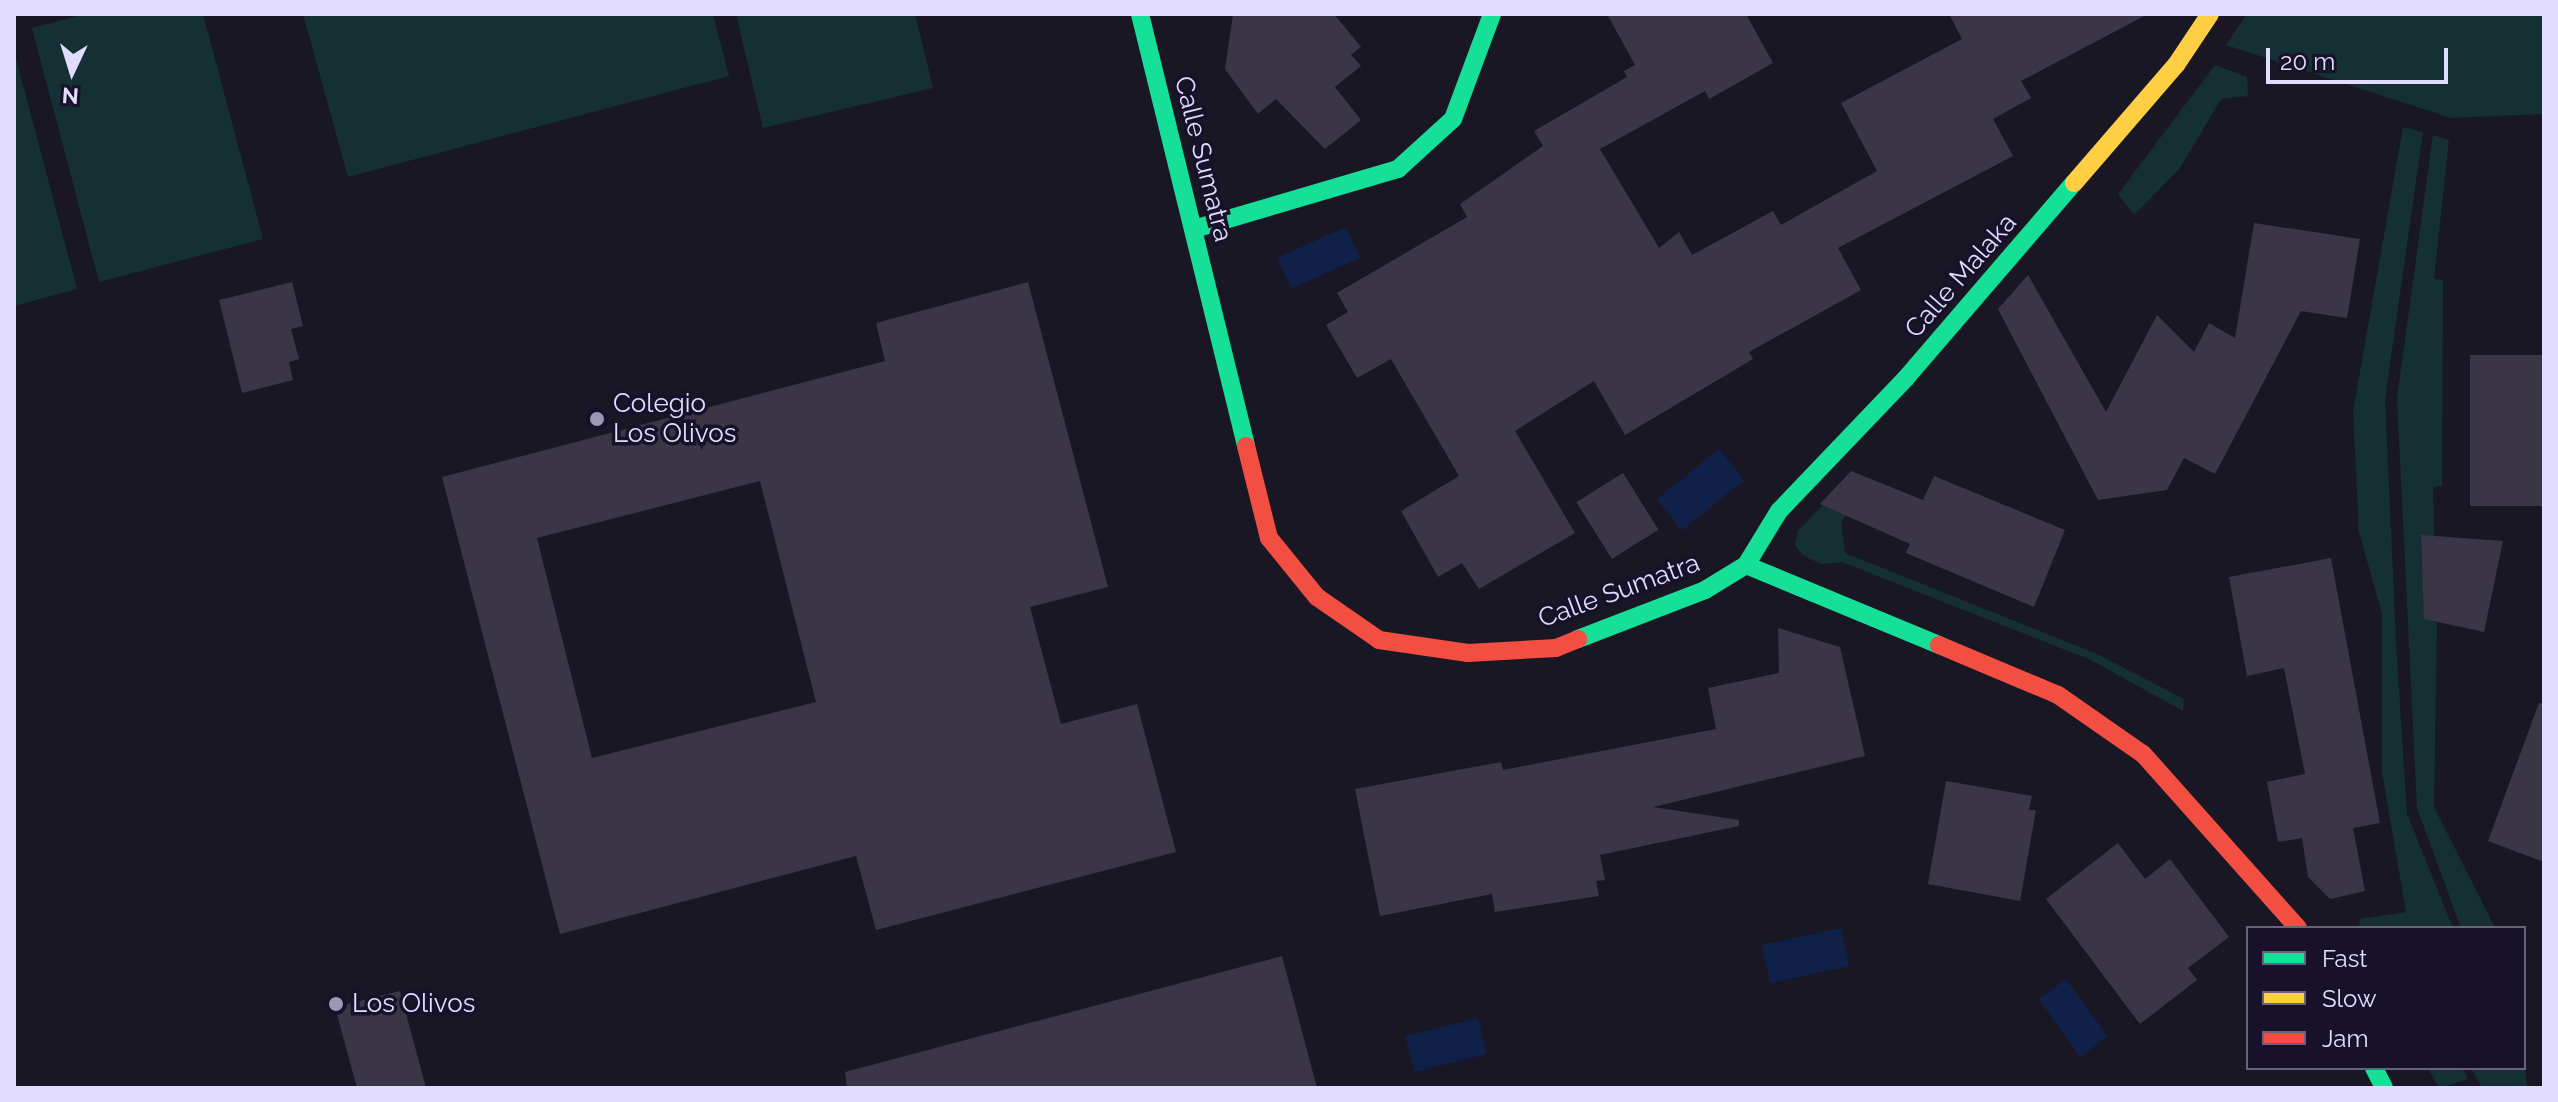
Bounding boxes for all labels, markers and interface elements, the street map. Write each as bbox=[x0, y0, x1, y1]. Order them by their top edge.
north arrow bbox=[32, 32, 112, 112]
scale bar bbox=[2270, 32, 2452, 82]
text: 20 m bbox=[2280, 47, 2335, 76]
street label: Calle Sumatra bbox=[1167, 73, 1239, 245]
text: N bbox=[61, 82, 80, 109]
street label: Calle Malaka bbox=[1899, 208, 2023, 344]
place label: Colegio Los Olivos bbox=[613, 388, 736, 450]
marker: Colegio Los Olivos bbox=[588, 410, 606, 428]
street label: Calle Sumatra bbox=[1534, 547, 1704, 635]
legend bbox=[2246, 926, 2526, 1070]
text: Fast bbox=[2322, 944, 2367, 973]
text: Slow bbox=[2322, 984, 2376, 1013]
place label: Los Olivos bbox=[352, 988, 475, 1020]
marker: Los Olivos bbox=[327, 995, 345, 1013]
text: Jam bbox=[2322, 1024, 2368, 1053]

